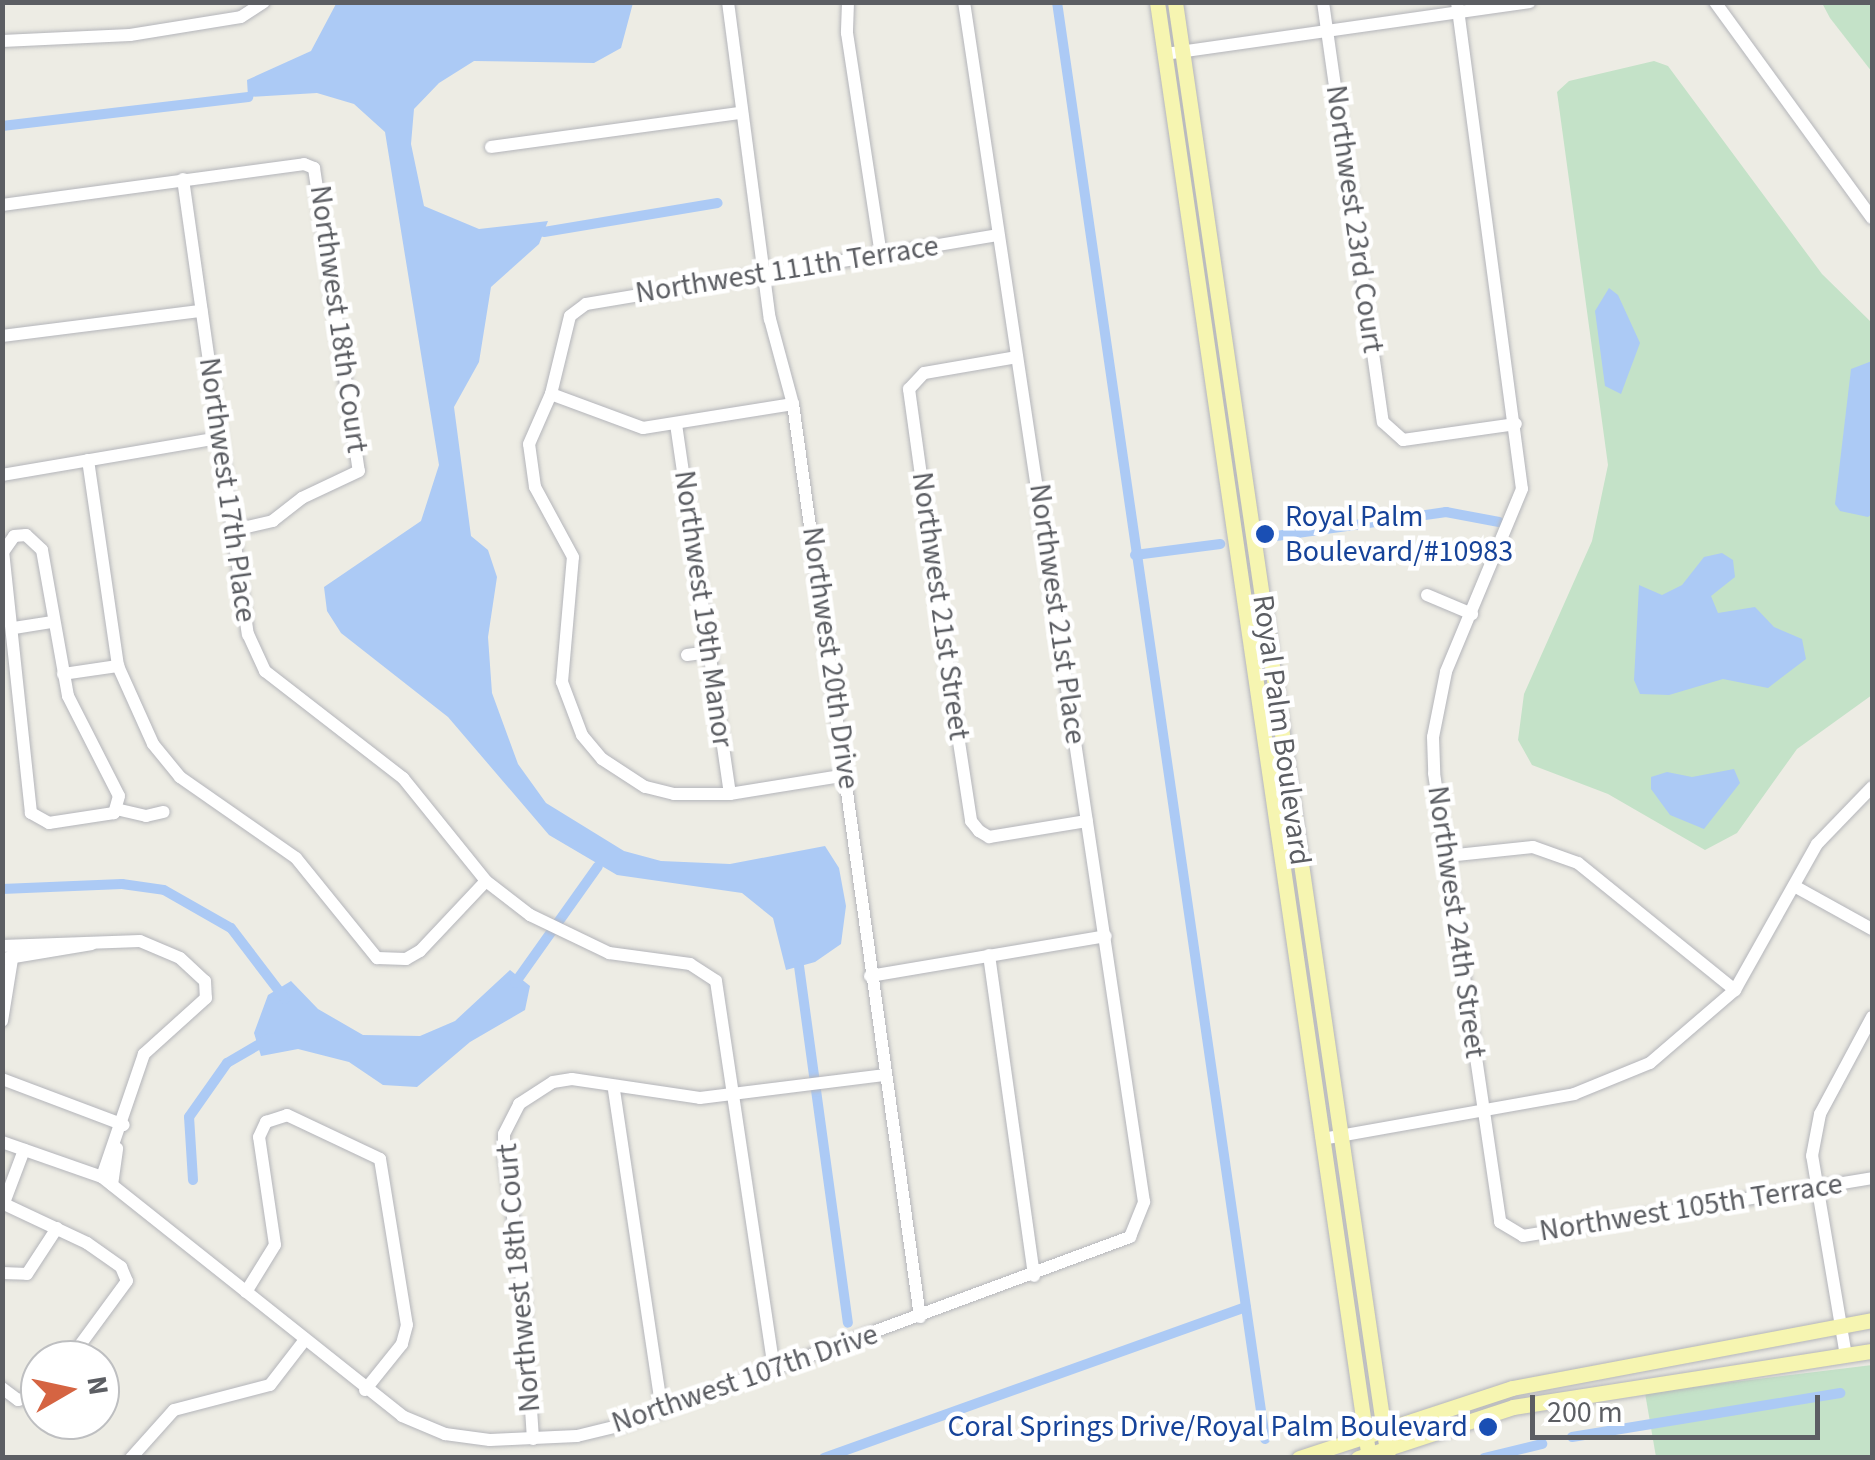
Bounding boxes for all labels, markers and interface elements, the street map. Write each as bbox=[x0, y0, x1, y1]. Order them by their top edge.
street label: Northwest 23rd Court bbox=[1317, 83, 1391, 355]
street label: Northwest 18th Court bbox=[301, 183, 375, 455]
street label: Northwest 111th Terrace bbox=[633, 228, 941, 312]
street label: Northwest 17th Place bbox=[191, 355, 263, 625]
street label: Northwest 19th Manor bbox=[666, 468, 740, 750]
street label: Northwest 21st Street bbox=[903, 470, 977, 742]
street label: Northwest 21st Place bbox=[1021, 481, 1093, 747]
place label: Royal Palm Boulevard/#10983 bbox=[1285, 499, 1513, 570]
marker: Royal Palm Boulevard/#10983 bbox=[1254, 523, 1276, 545]
street label: Northwest 20th Drive bbox=[794, 525, 866, 791]
street label: Royal Palm Boulevard bbox=[1244, 593, 1318, 867]
street label: Northwest 24th Street bbox=[1419, 784, 1493, 1060]
street label: Northwest 18th Court bbox=[489, 1142, 549, 1414]
street label: Northwest 105th Terrace bbox=[1537, 1166, 1845, 1250]
street label: Northwest 107th Drive bbox=[607, 1317, 883, 1441]
north arrow bbox=[20, 1340, 120, 1440]
text: N bbox=[76, 1373, 119, 1398]
scale bar bbox=[1535, 1375, 1825, 1437]
text: 200 m bbox=[1547, 1391, 1623, 1434]
place label: Coral Springs Drive/Royal Palm Boulevard bbox=[947, 1409, 1468, 1445]
marker: Coral Springs Drive/Royal Palm Boulevard bbox=[1477, 1416, 1499, 1438]

